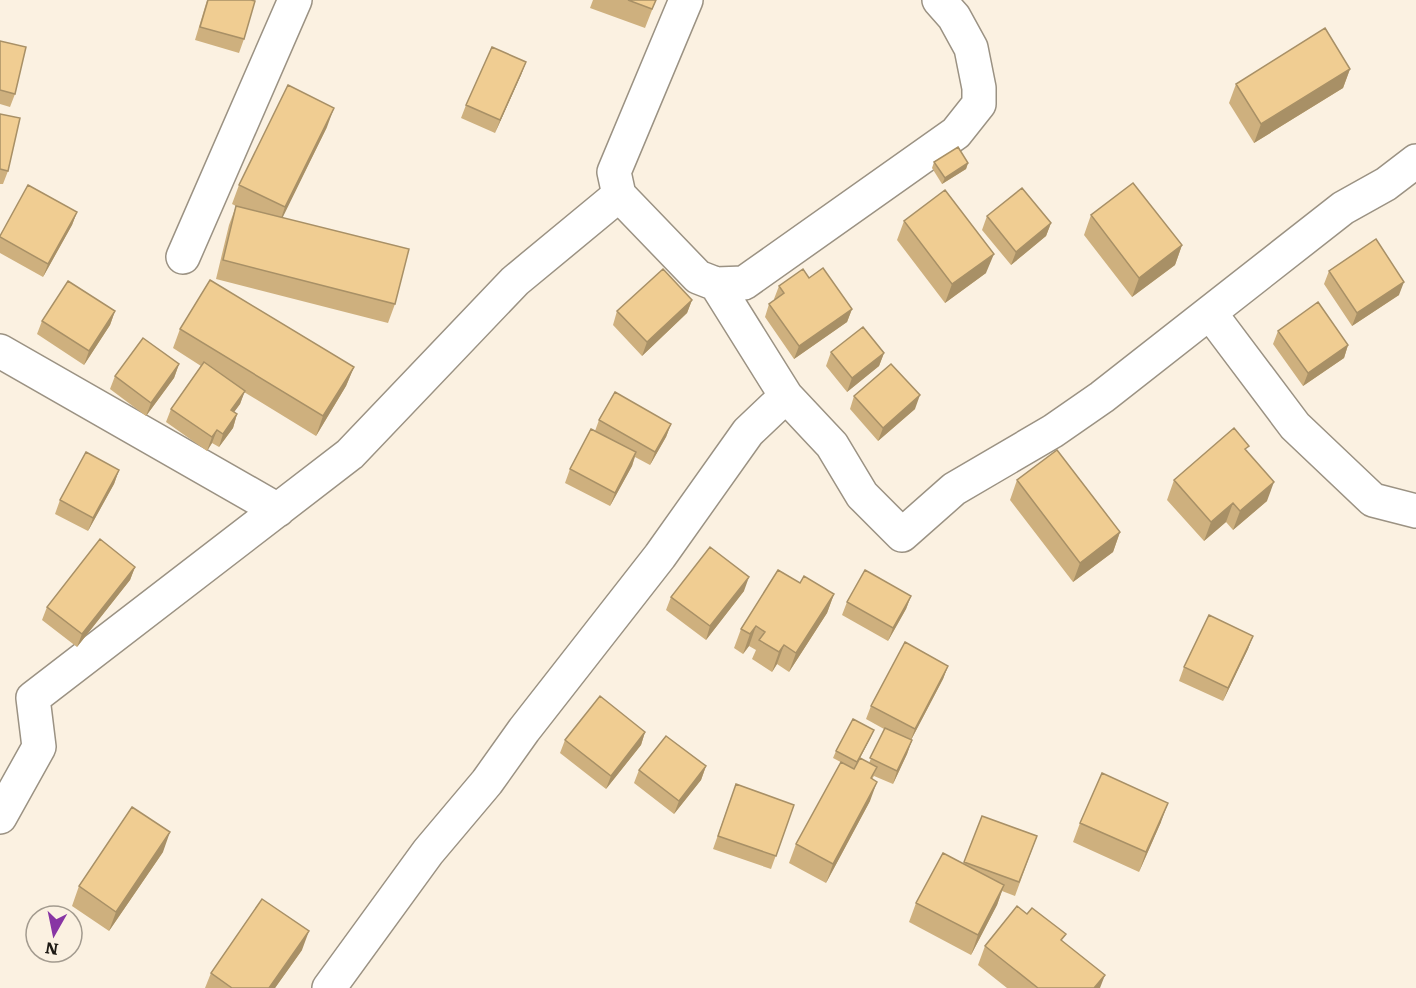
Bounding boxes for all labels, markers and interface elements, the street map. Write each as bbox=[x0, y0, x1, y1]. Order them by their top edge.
north arrow bbox=[24, 904, 84, 964]
text: N bbox=[43, 937, 60, 963]

